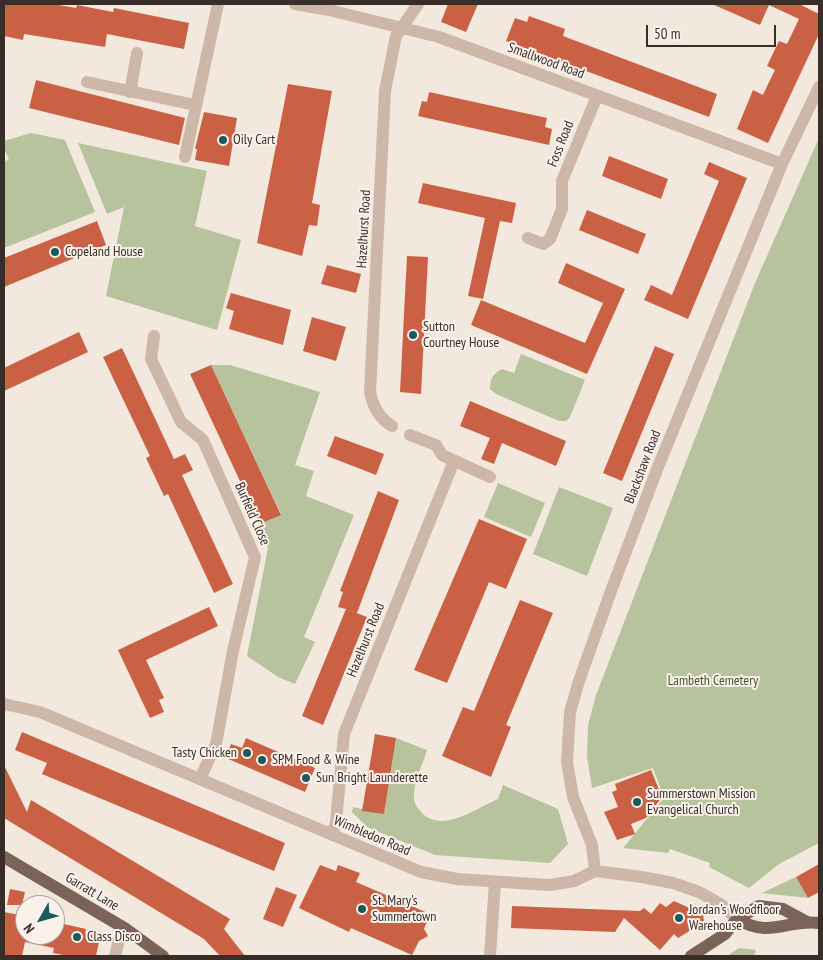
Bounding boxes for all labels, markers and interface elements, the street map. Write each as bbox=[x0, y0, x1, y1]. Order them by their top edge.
scale bar bbox=[648, 15, 778, 47]
text: 50 m bbox=[654, 24, 680, 43]
street label: Smallwood Road bbox=[505, 39, 587, 83]
street label: Foss Road bbox=[544, 119, 578, 169]
place label: Oily Cart bbox=[233, 132, 275, 148]
marker: Oily Cart bbox=[217, 134, 229, 146]
street label: Hazelhurst Road bbox=[354, 189, 374, 269]
place label: Copeland House bbox=[65, 244, 143, 260]
marker: Copeland House bbox=[49, 246, 61, 258]
place label: Sutton Courtney House bbox=[423, 319, 499, 352]
marker: Sutton Courtney House bbox=[407, 329, 419, 341]
street label: Blackshaw Road bbox=[621, 428, 665, 506]
street label: Burfield Close bbox=[231, 480, 273, 548]
street label: Hazelhurst Road bbox=[344, 600, 388, 680]
park label: Lambeth Cemetery bbox=[668, 673, 758, 689]
place label: Tasty Chicken bbox=[172, 745, 237, 761]
marker: Tasty Chicken bbox=[241, 747, 253, 759]
place label: SPM Food & Wine bbox=[272, 752, 360, 768]
marker: SPM Food & Wine bbox=[256, 754, 268, 766]
place label: Sun Bright Launderette bbox=[316, 770, 428, 786]
marker: Sun Bright Launderette bbox=[300, 772, 312, 784]
place label: Summerstown Mission Evangelical Church bbox=[647, 786, 755, 819]
marker: Summerstown Mission Evangelical Church bbox=[631, 796, 643, 808]
street label: Wimbledon Road bbox=[331, 812, 413, 860]
street label: Garratt Lane bbox=[62, 869, 122, 915]
place label: St. Mary's Summertown bbox=[372, 893, 436, 926]
north arrow bbox=[15, 895, 65, 945]
place label: Jordan's Woodfloor Warehouse bbox=[689, 902, 779, 934]
marker: St. Mary's Summertown bbox=[356, 903, 368, 915]
marker: Jordan's Woodfloor Warehouse bbox=[673, 912, 685, 924]
text: N bbox=[20, 920, 38, 937]
place label: Class Disco bbox=[87, 929, 141, 945]
marker: Class Disco bbox=[71, 931, 83, 943]

